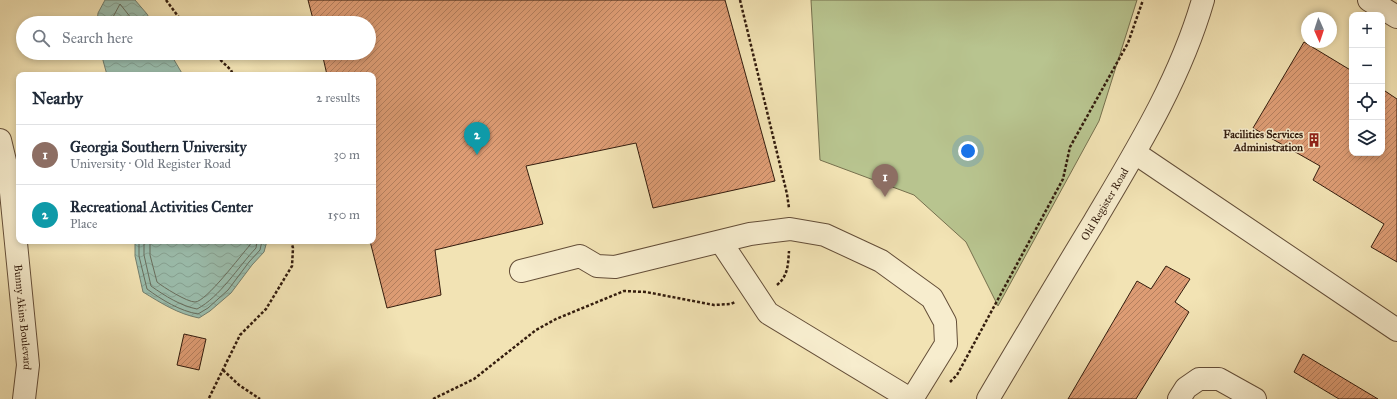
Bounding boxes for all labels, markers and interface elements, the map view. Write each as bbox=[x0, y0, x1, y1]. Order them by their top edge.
north arrow bbox=[1301, 12, 1337, 48]
map controls bbox=[1349, 12, 1385, 156]
button: + bbox=[1349, 12, 1385, 48]
search box bbox=[16, 16, 376, 60]
icon: search bbox=[30, 27, 52, 49]
text: Search here bbox=[62, 29, 133, 47]
button: − bbox=[1349, 48, 1385, 84]
button: locate bbox=[1349, 84, 1385, 120]
text: Nearby bbox=[32, 88, 83, 109]
text: 2 results bbox=[316, 90, 360, 106]
button: layers bbox=[1349, 120, 1385, 156]
pin: 2 bbox=[464, 122, 490, 155]
place label: Facilities Services Administration bbox=[1223, 128, 1303, 154]
building icon: Facilities Services Administration bbox=[1306, 132, 1322, 148]
text: Georgia Southern University bbox=[70, 138, 247, 156]
your location bbox=[958, 141, 978, 161]
text: 1 bbox=[42, 147, 48, 163]
text: 30 m bbox=[334, 147, 360, 163]
text: University · Old Register Road bbox=[70, 156, 231, 172]
pin: 1 bbox=[872, 164, 898, 197]
street label: Old Register Road bbox=[1078, 165, 1132, 243]
text: Recreational Activities Center bbox=[70, 198, 253, 216]
text: 2 bbox=[42, 207, 48, 223]
text: 150 m bbox=[328, 207, 360, 223]
text: Place bbox=[70, 216, 97, 232]
street label: Bunny Akins Boulevard bbox=[11, 264, 34, 371]

